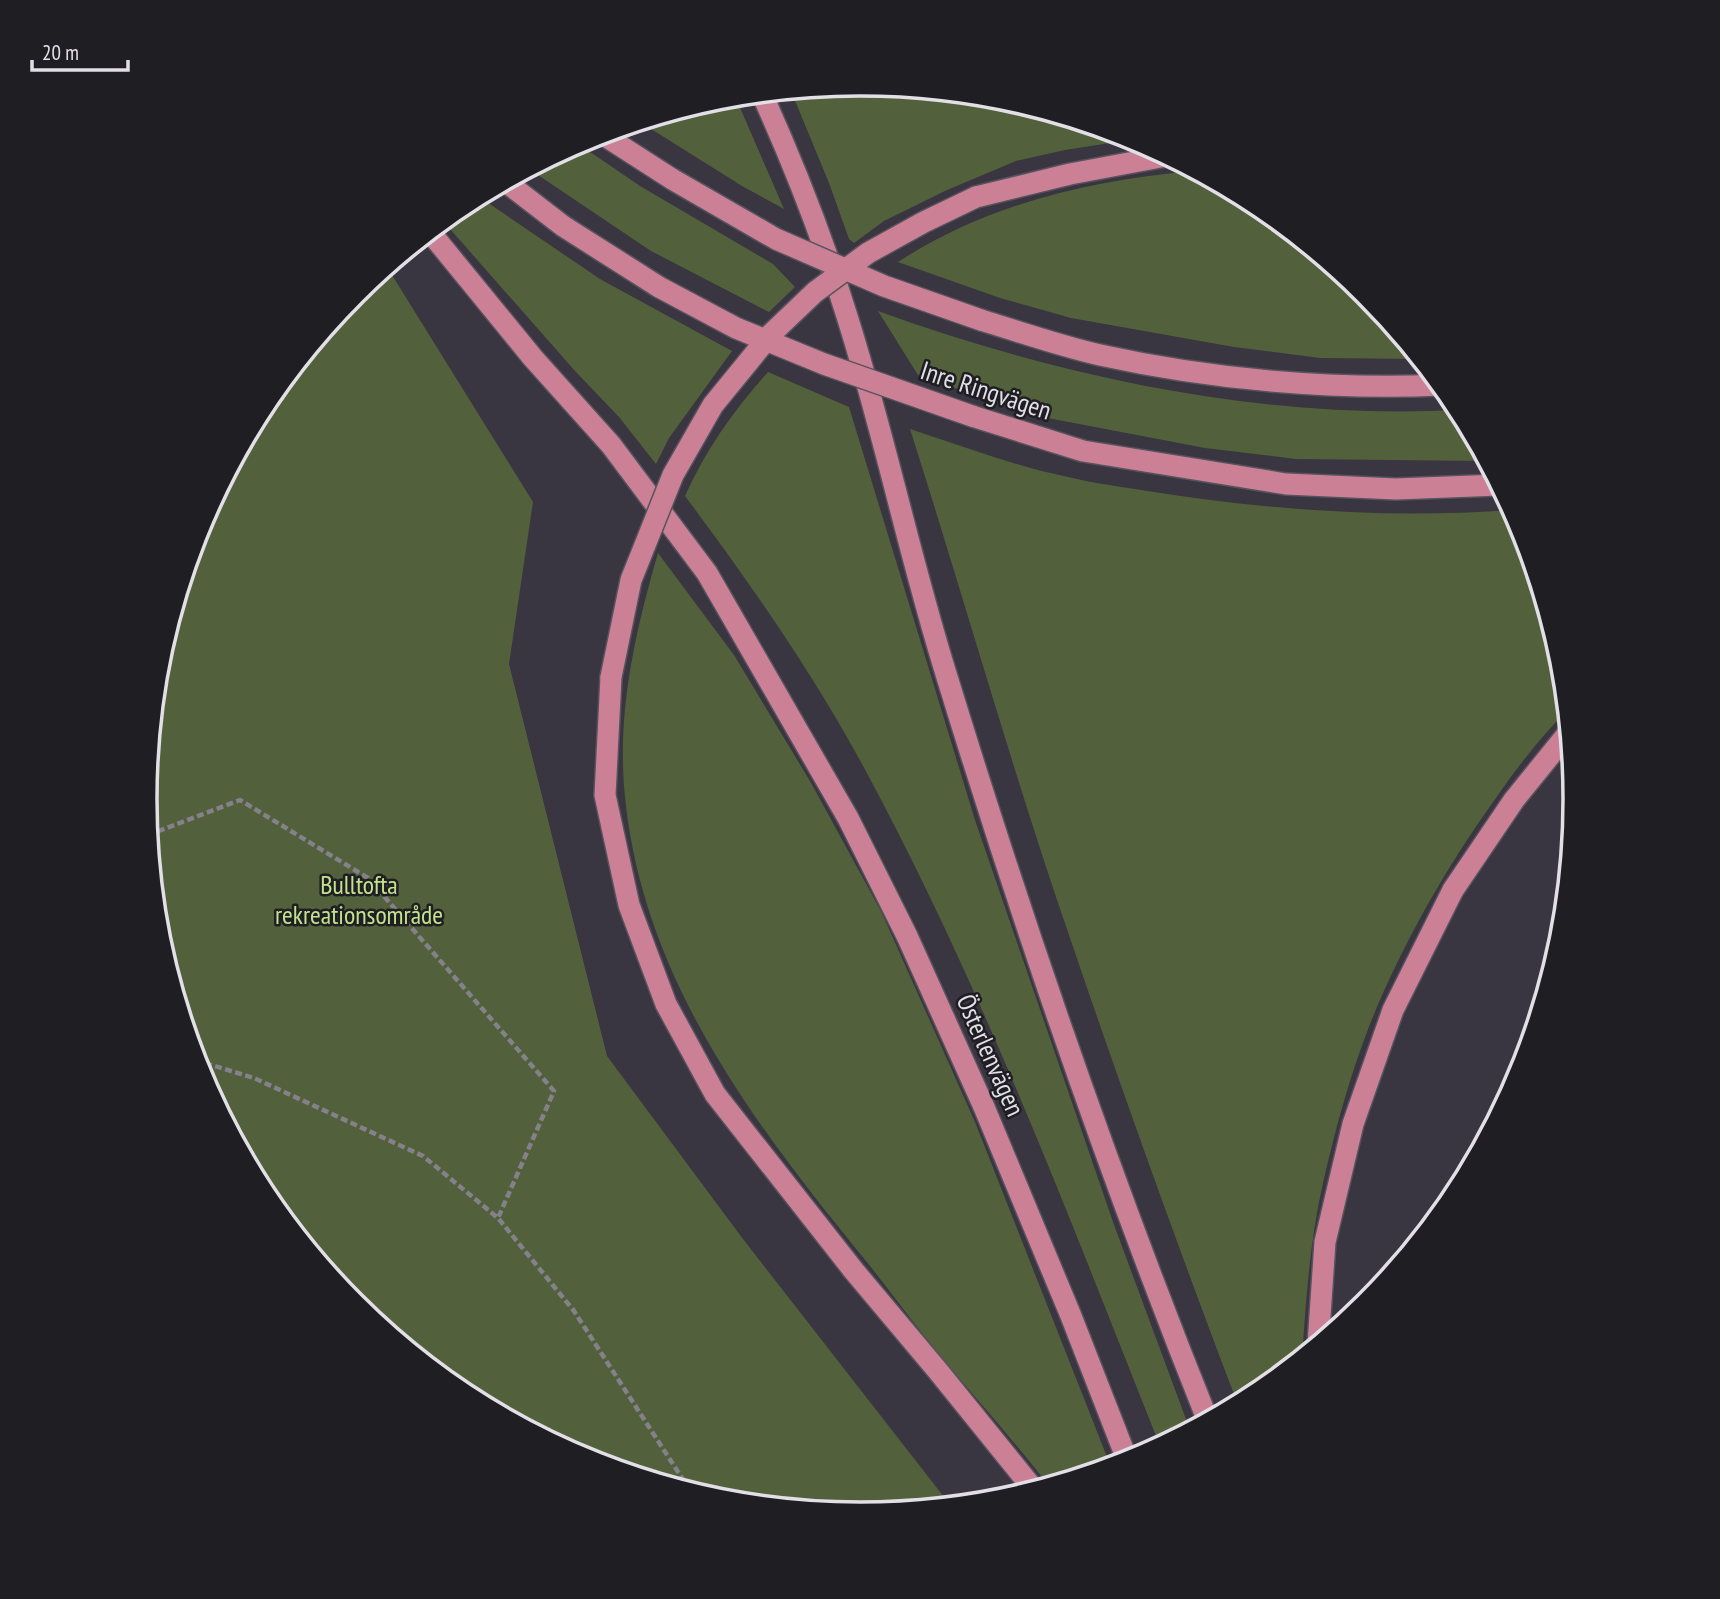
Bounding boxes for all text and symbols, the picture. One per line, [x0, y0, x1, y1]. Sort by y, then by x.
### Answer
scale bar [32, 28, 128, 72]
text: 20 m [42, 39, 79, 66]
street label: Inre Ringvägen [916, 353, 1056, 427]
park label: Bulltofta rekreationsområde [275, 868, 443, 931]
street label: Österlenvägen [949, 989, 1033, 1121]

